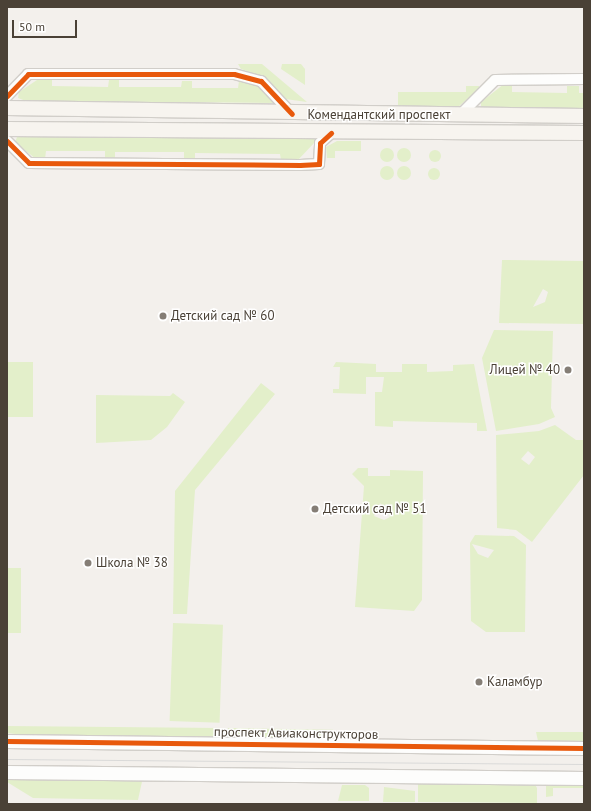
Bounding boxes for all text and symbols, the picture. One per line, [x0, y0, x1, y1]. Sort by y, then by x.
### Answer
scale bar [14, 12, 79, 38]
text: 50 m [19, 19, 45, 34]
street label: Комендантский проспект [307, 107, 451, 123]
place label: Детский сад № 60 [171, 308, 274, 324]
marker: Детский сад № 60 [158, 311, 168, 321]
place label: Лицей № 40 [490, 362, 560, 378]
marker: Лицей № 40 [563, 365, 573, 375]
place label: Детский сад № 51 [323, 501, 426, 517]
marker: Детский сад № 51 [310, 504, 320, 514]
place label: Школа № 38 [96, 555, 168, 571]
marker: Школа № 38 [83, 558, 93, 568]
place label: Каламбур [487, 674, 543, 690]
marker: Каламбур [474, 677, 484, 687]
street label: проспект Авиаконструкторов [213, 725, 379, 743]

